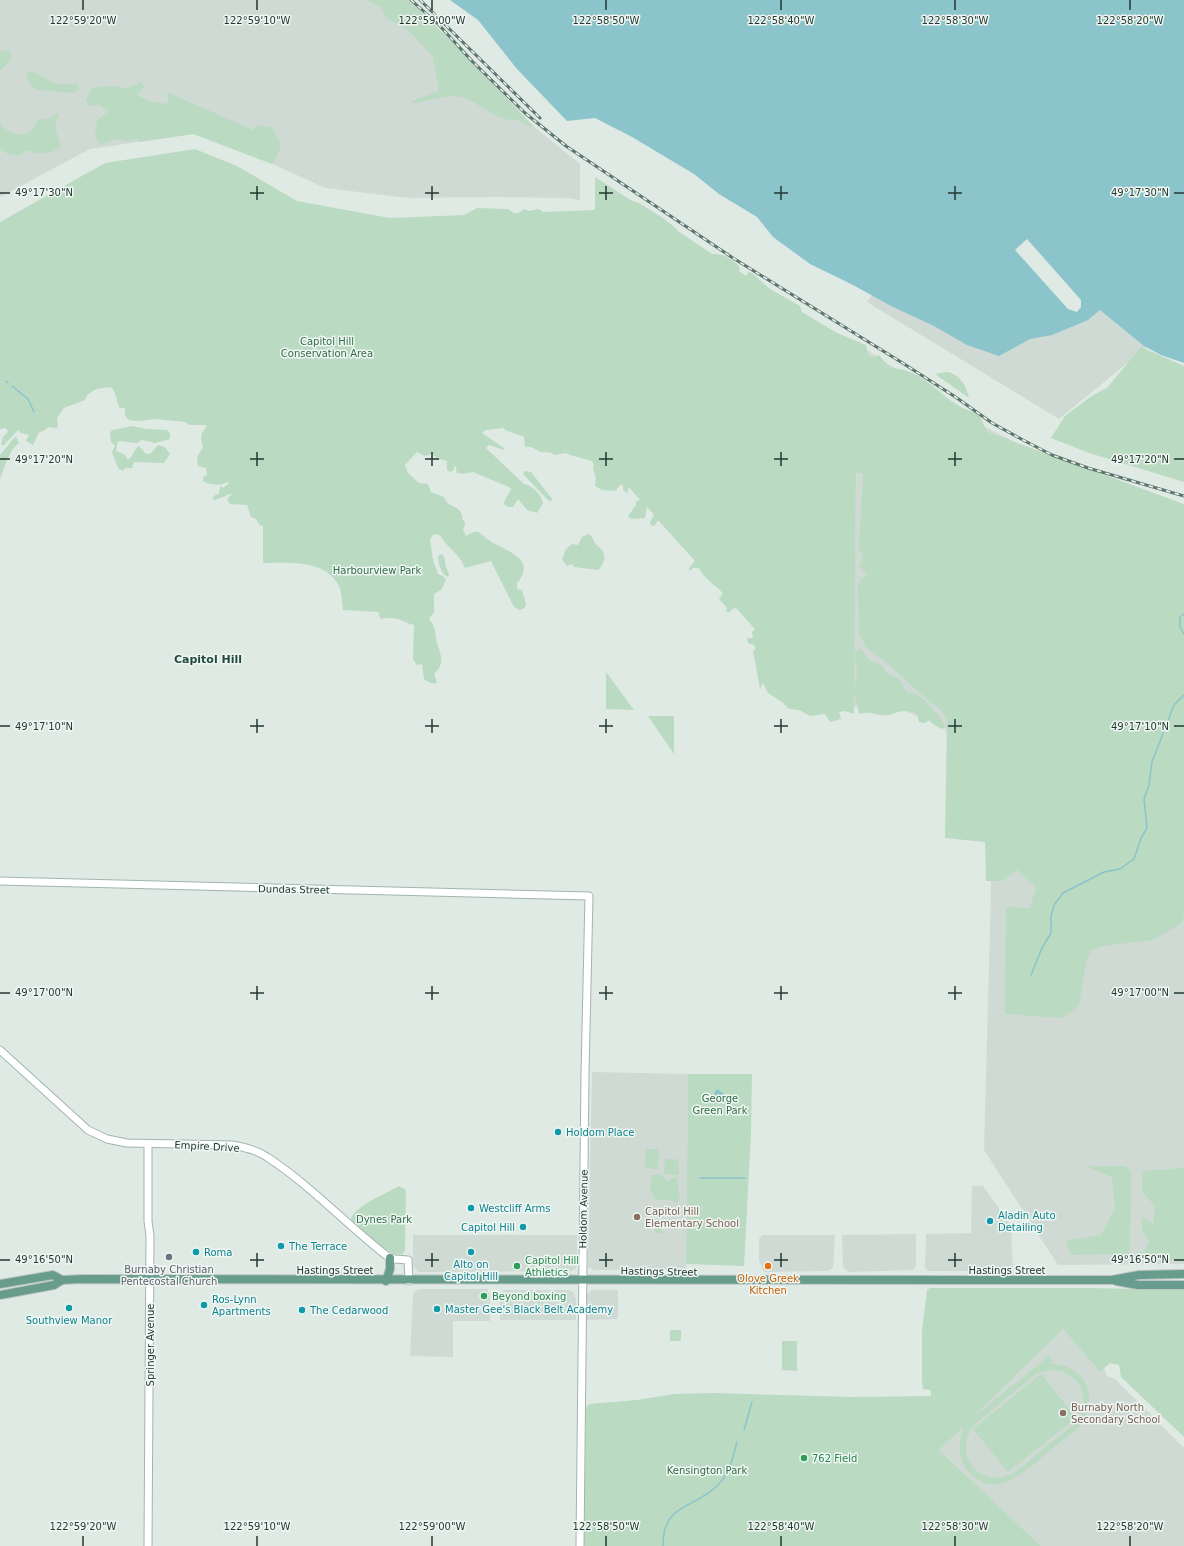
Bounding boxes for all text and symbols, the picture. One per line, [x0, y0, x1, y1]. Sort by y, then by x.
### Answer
text: 122°59'20"W [50, 15, 116, 26]
text: 122°59'10"W [224, 15, 290, 26]
text: 122°59'00"W [399, 15, 465, 26]
text: 122°58'50"W [573, 15, 639, 26]
text: 122°58'40"W [748, 15, 814, 26]
text: 122°58'30"W [922, 15, 988, 26]
text: 122°58'20"W [1097, 15, 1163, 26]
text: 49°17'30"N [15, 187, 73, 198]
text: 49°17'30"N [1111, 187, 1169, 198]
park label: Capitol Hill Conservation Area [281, 336, 373, 359]
text: 49°17'20"N [15, 454, 73, 465]
text: 49°17'20"N [1111, 454, 1169, 465]
park label: Harbourview Park [333, 565, 421, 576]
district label: Capitol Hill [174, 653, 242, 666]
text: 49°17'10"N [15, 721, 73, 732]
text: 49°17'10"N [1111, 721, 1169, 732]
street label: Dundas Street [258, 883, 330, 896]
text: 49°17'00"N [15, 987, 73, 998]
text: 49°17'00"N [1111, 987, 1169, 998]
park label: George Green Park [692, 1093, 748, 1116]
marker: Holdom Place [553, 1127, 563, 1137]
place label: Holdom Place [566, 1127, 634, 1138]
street label: Empire Drive [174, 1139, 240, 1154]
street label: Holdom Avenue [577, 1169, 590, 1249]
marker: Westcliff Arms [466, 1203, 476, 1213]
place label: Westcliff Arms [479, 1203, 550, 1214]
place label: Capitol Hill Elementary School [645, 1206, 739, 1229]
place label: Aladin Auto Detailing [998, 1210, 1056, 1233]
marker: Capitol Hill Elementary School [632, 1212, 642, 1222]
park label: Dynes Park [356, 1214, 412, 1225]
marker: Aladin Auto Detailing [985, 1216, 995, 1226]
place label: Capitol Hill [461, 1222, 515, 1233]
marker: Capitol Hill [518, 1222, 528, 1232]
marker: The Terrace [276, 1241, 286, 1251]
place label: The Terrace [288, 1241, 347, 1252]
marker: Roma [191, 1247, 201, 1257]
place label: Roma [204, 1247, 233, 1258]
marker: Alto on Capitol Hill [466, 1247, 476, 1257]
marker: Burnaby Christian Pentecostal Church [164, 1252, 174, 1262]
text: 49°16'50"N [15, 1254, 73, 1265]
text: 49°16'50"N [1111, 1254, 1169, 1265]
place label: Capitol Hill Athletics [525, 1255, 579, 1278]
place label: Alto on Capitol Hill [444, 1259, 498, 1282]
marker: Capitol Hill Athletics [512, 1261, 522, 1271]
marker: Olove Greek Kitchen [763, 1261, 773, 1271]
place label: Burnaby Christian Pentecostal Church [121, 1264, 217, 1287]
street label: Hastings Street [296, 1265, 374, 1276]
street label: Hastings Street [620, 1265, 698, 1278]
street label: Hastings Street [968, 1265, 1046, 1276]
place label: Olove Greek Kitchen [737, 1273, 799, 1296]
marker: Beyond boxing [479, 1291, 489, 1301]
place label: Beyond boxing [492, 1291, 566, 1302]
place label: Ros-Lynn Apartments [212, 1294, 271, 1317]
marker: Ros-Lynn Apartments [199, 1300, 209, 1310]
marker: Southview Manor [64, 1303, 74, 1313]
street label: Springer Avenue [145, 1304, 156, 1386]
marker: Master Gee's Black Belt Academy [432, 1304, 442, 1314]
place label: Master Gee's Black Belt Academy [445, 1304, 613, 1315]
marker: The Cedarwood [297, 1305, 307, 1315]
place label: The Cedarwood [309, 1305, 388, 1316]
place label: Southview Manor [26, 1315, 113, 1326]
place label: Burnaby North Secondary School [1071, 1402, 1160, 1425]
marker: Burnaby North Secondary School [1058, 1408, 1068, 1418]
marker: 762 Field [799, 1453, 809, 1463]
place label: 762 Field [812, 1453, 857, 1464]
park label: Kensington Park [667, 1465, 747, 1476]
text: 122°59'20"W [50, 1521, 116, 1532]
text: 122°59'10"W [224, 1521, 290, 1532]
text: 122°59'00"W [399, 1521, 465, 1532]
text: 122°58'50"W [573, 1521, 639, 1532]
text: 122°58'40"W [748, 1521, 814, 1532]
text: 122°58'30"W [922, 1521, 988, 1532]
text: 122°58'20"W [1097, 1521, 1163, 1532]

